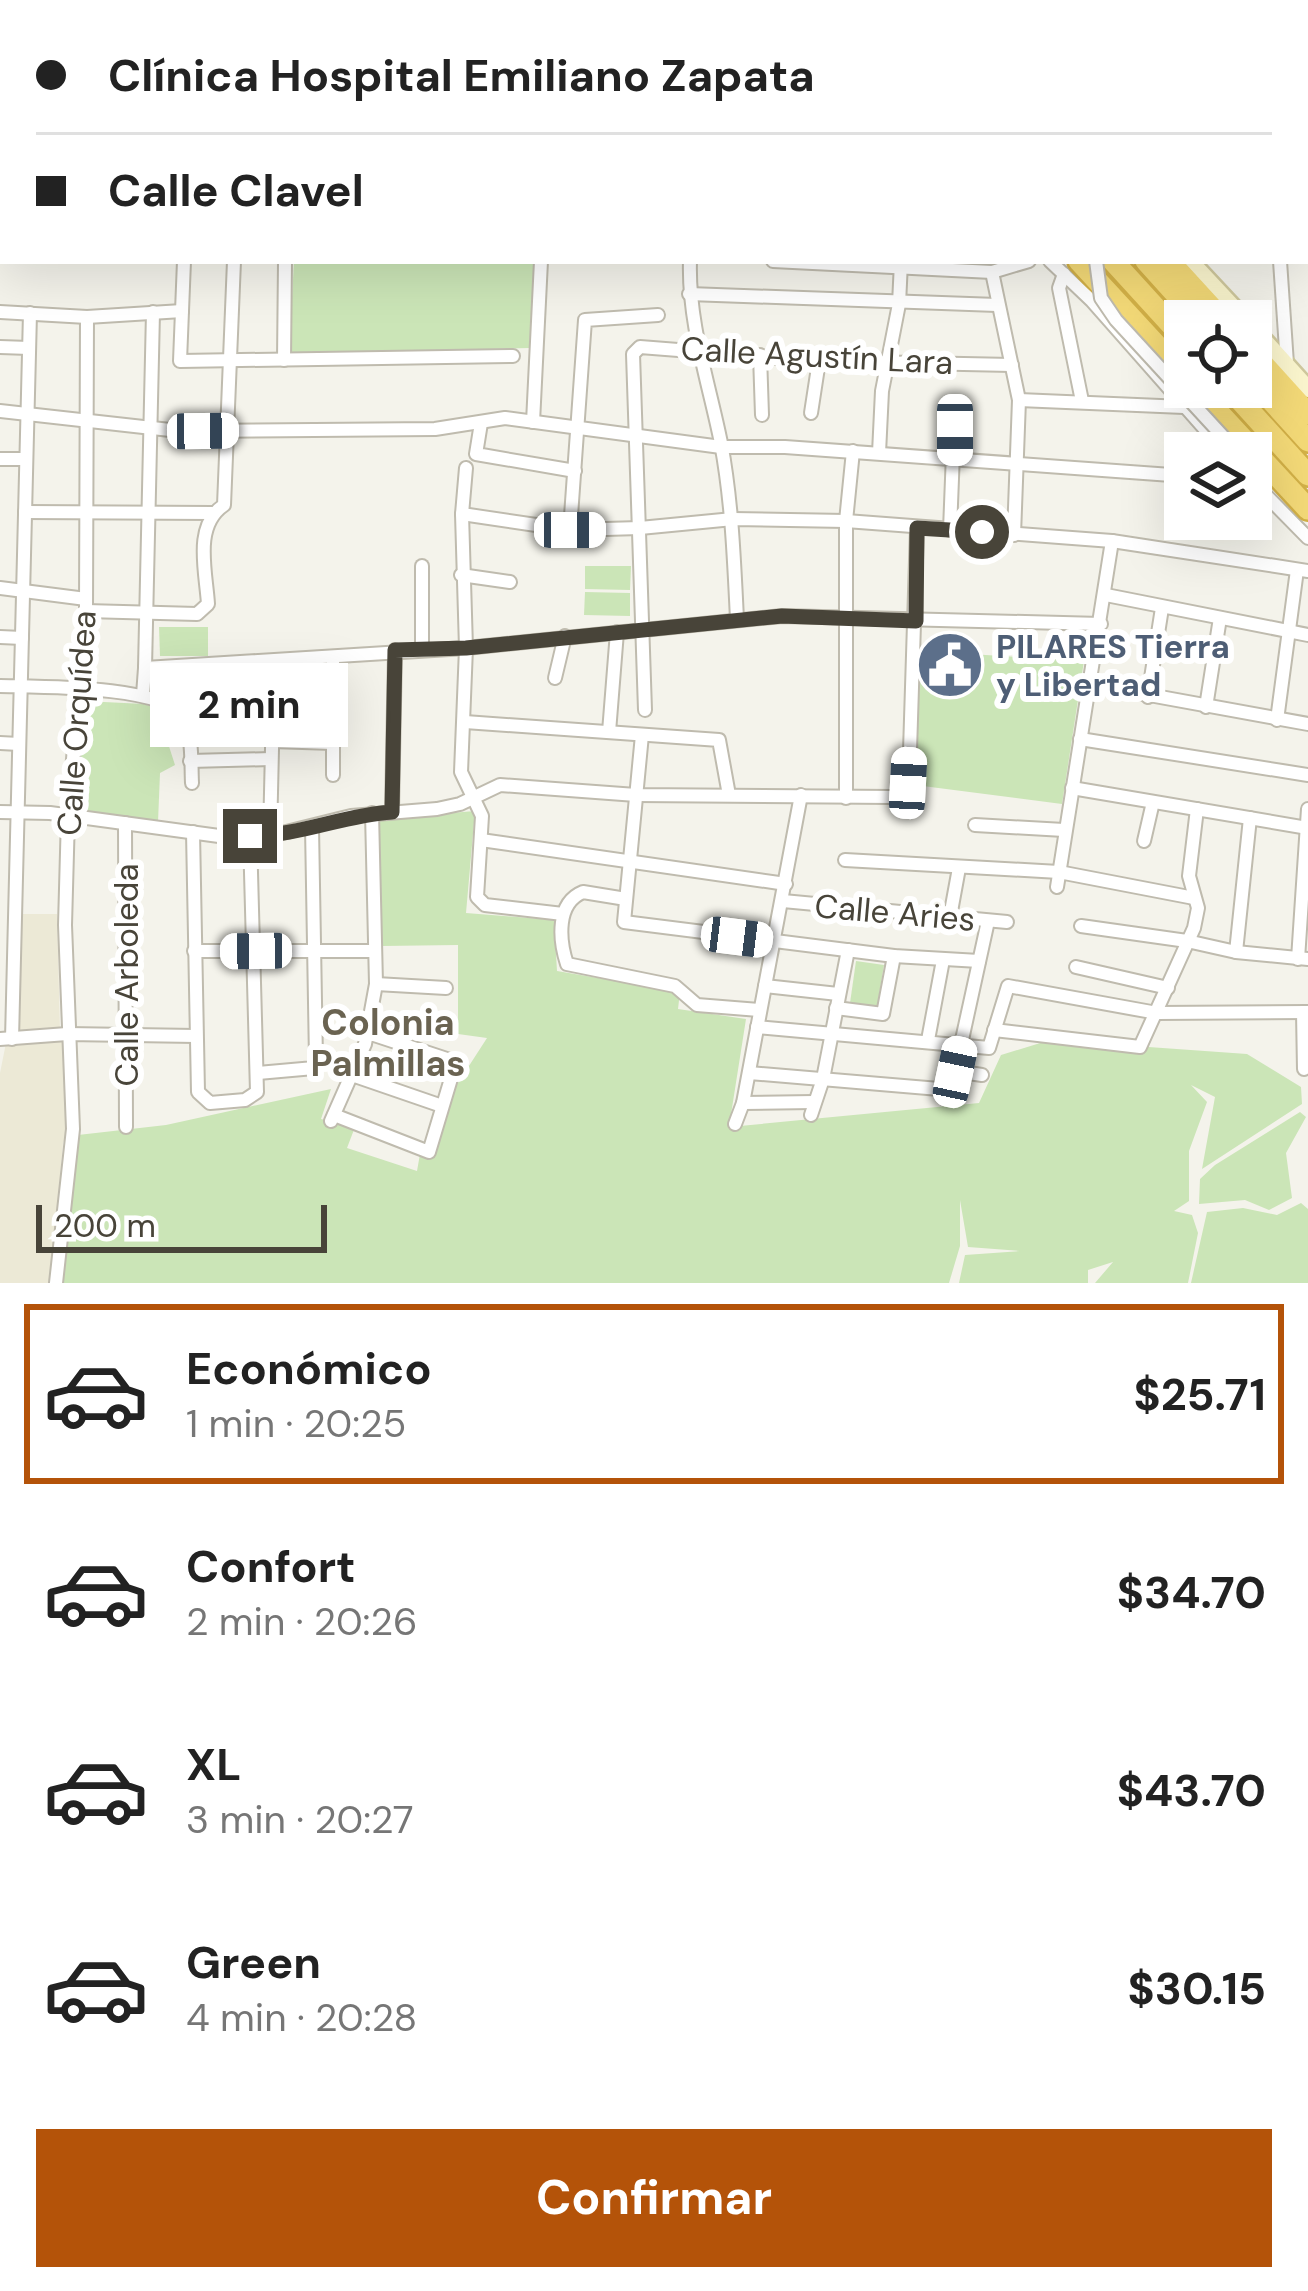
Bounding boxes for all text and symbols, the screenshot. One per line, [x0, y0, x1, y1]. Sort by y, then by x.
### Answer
text: Clínica Hospital Emiliano Zapata [108, 46, 815, 105]
text: Calle Clavel [108, 161, 364, 220]
map controls [1164, 300, 1272, 540]
button: locate [1164, 300, 1272, 408]
street label: Calle Agustín Lara [680, 327, 954, 384]
car [937, 394, 973, 466]
car [167, 412, 239, 450]
button: layers [1164, 432, 1272, 540]
route start [955, 505, 1009, 559]
car [534, 512, 606, 548]
street label: Calle Orquídea [47, 609, 106, 837]
place label: PILARES Tierra y Libertad [996, 625, 1230, 706]
public building icon: PILARES Tierra y Libertad [915, 630, 985, 700]
callout: 2 min [151, 662, 349, 746]
text: 2 min [197, 679, 301, 730]
car [888, 746, 928, 820]
route end [223, 809, 277, 863]
street label: Calle Arboleda [105, 864, 148, 1086]
street label: Calle Aries [813, 884, 977, 941]
car [699, 915, 775, 959]
car [220, 932, 292, 970]
district label: Colonia Palmillas [311, 999, 465, 1087]
car [930, 1033, 980, 1111]
scale bar [36, 1199, 327, 1252]
text: 200 m [54, 1204, 156, 1247]
text: Económico [186, 1339, 432, 1398]
icon: car [42, 1340, 150, 1448]
text: $25.71 [1133, 1365, 1266, 1424]
text: 1 min · 20:25 [186, 1398, 406, 1449]
text: Confort [186, 1537, 356, 1596]
icon: car [42, 1538, 150, 1646]
text: $34.70 [1117, 1563, 1266, 1622]
text: 2 min · 20:26 [186, 1596, 417, 1647]
text: XL [186, 1735, 241, 1794]
icon: car [42, 1736, 150, 1844]
text: $43.70 [1117, 1761, 1266, 1820]
text: 3 min · 20:27 [186, 1794, 414, 1845]
text: Green [186, 1933, 321, 1992]
icon: car [42, 1934, 150, 2042]
text: $30.15 [1128, 1959, 1266, 2018]
text: 4 min · 20:28 [186, 1992, 417, 2043]
button: Confirmar [36, 2129, 1272, 2267]

